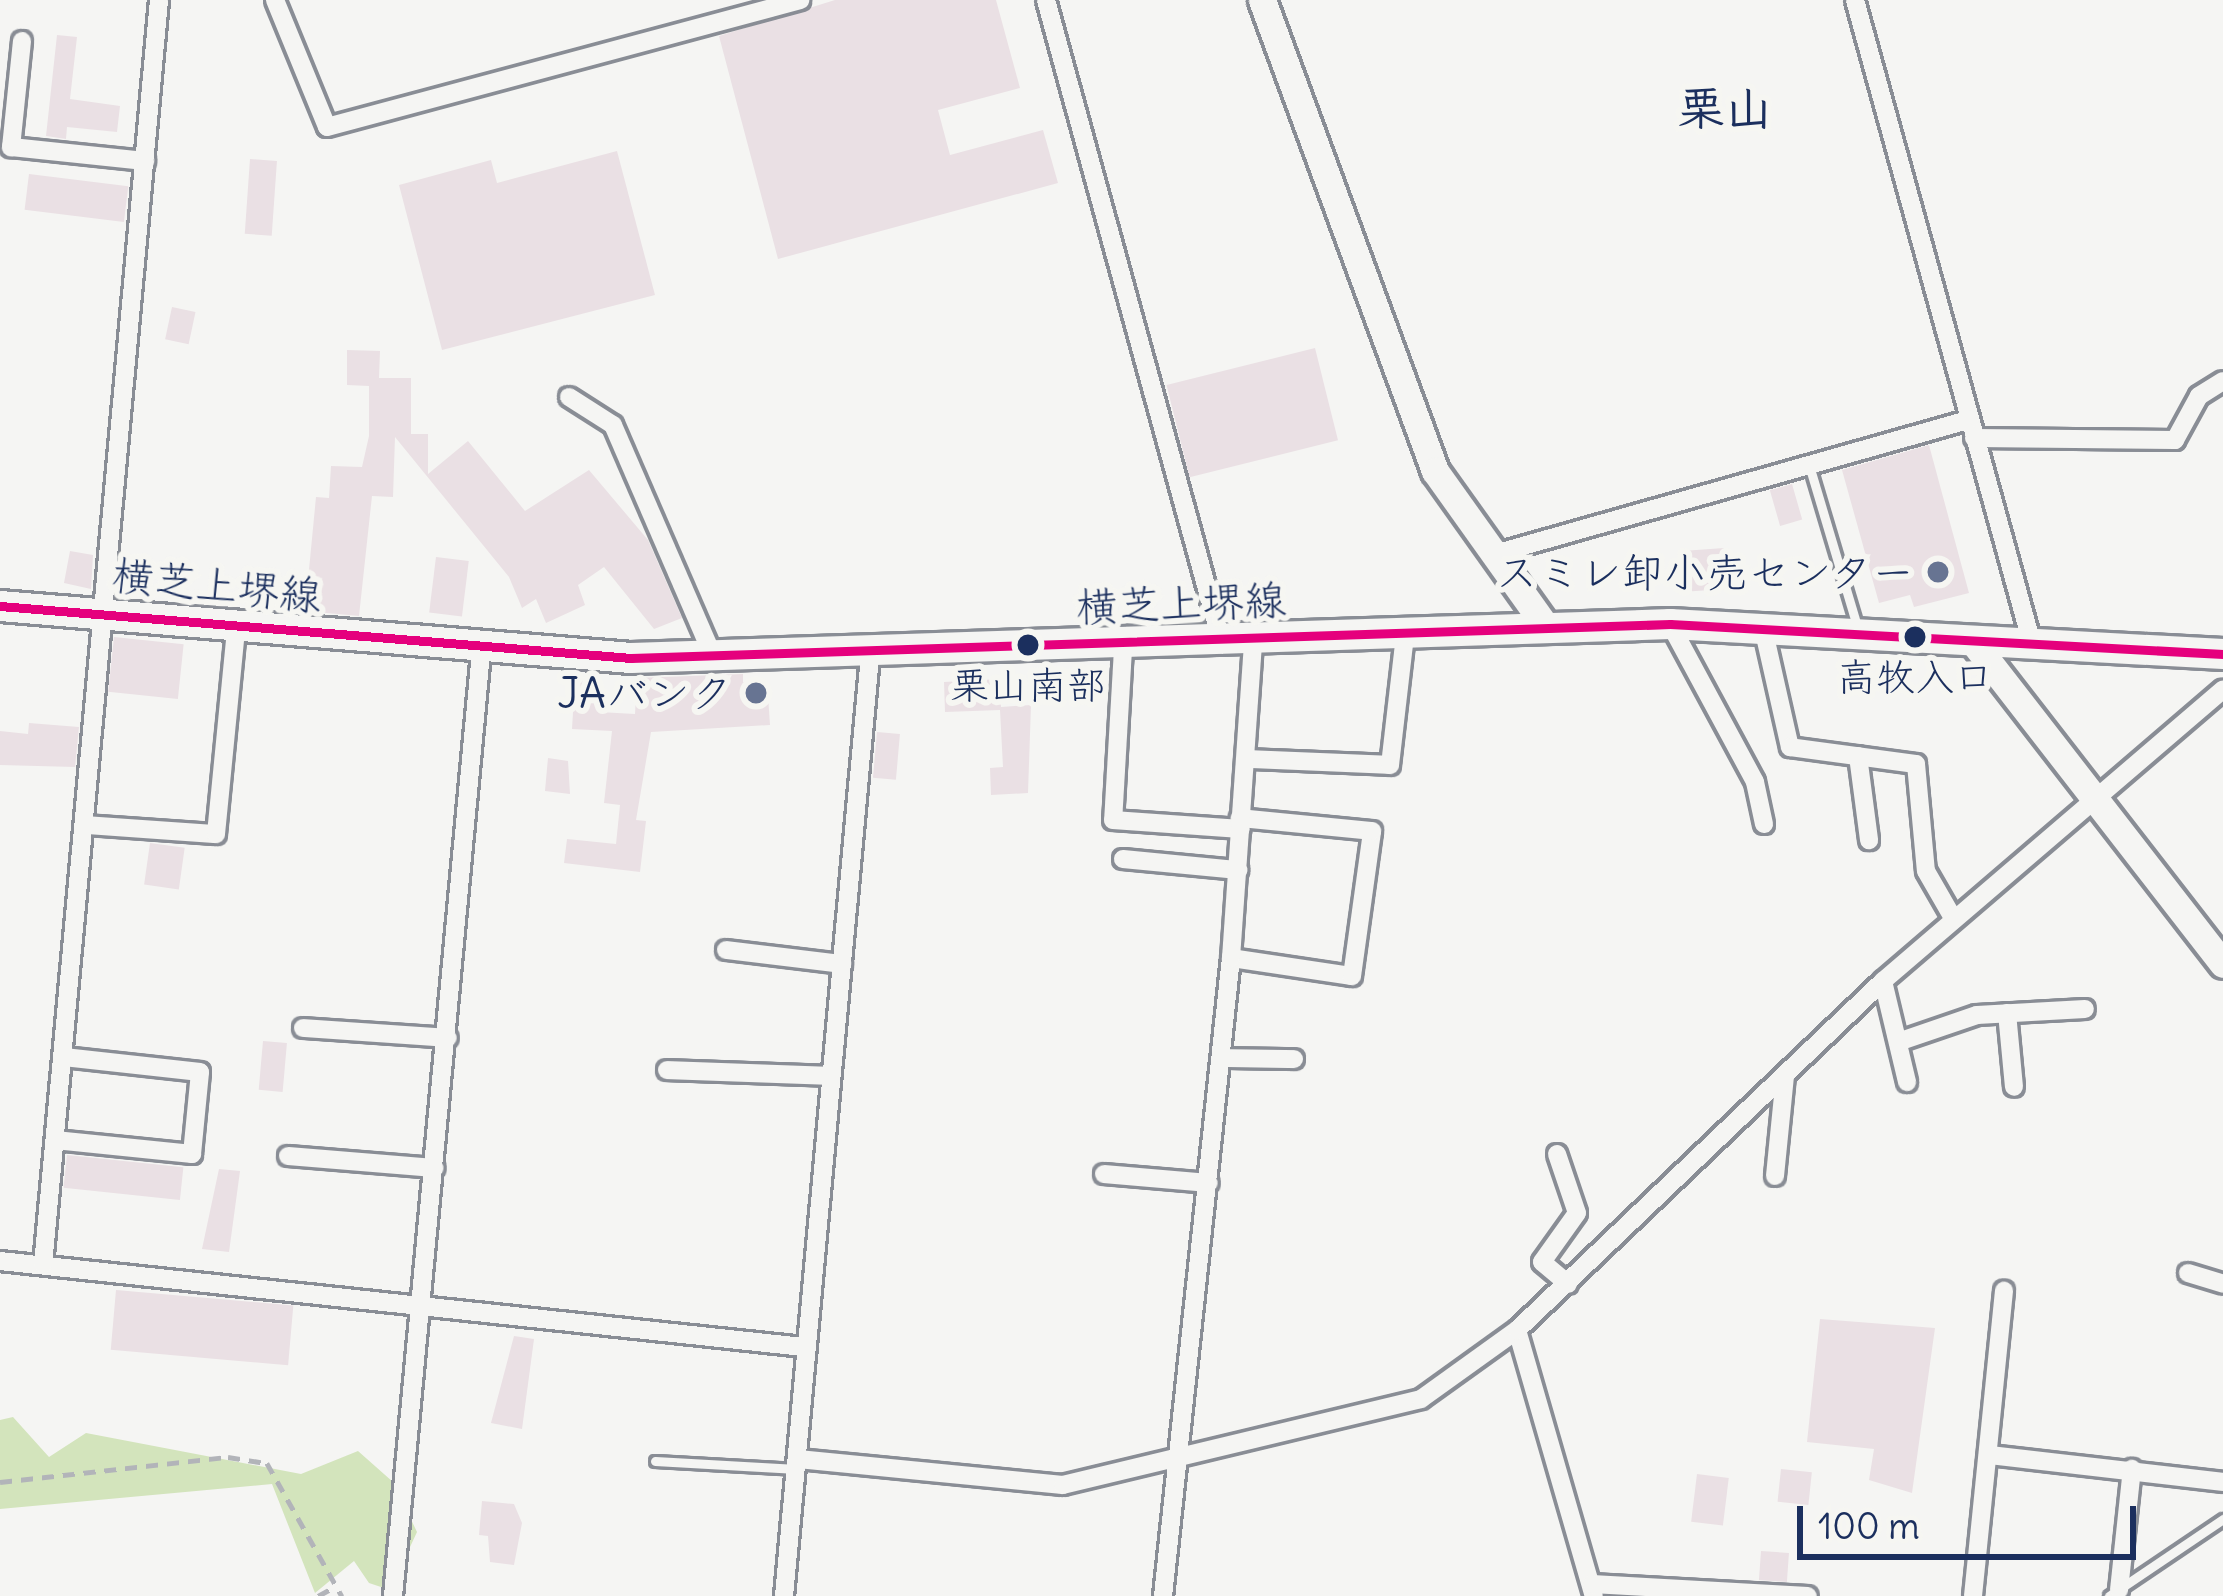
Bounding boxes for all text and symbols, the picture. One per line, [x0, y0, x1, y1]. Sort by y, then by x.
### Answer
district label: 栗山 [1677, 80, 1773, 138]
place label: スミレ卸小売センター [1494, 547, 1914, 597]
street label: 横芝上堺線 [110, 549, 324, 621]
marker: スミレ卸小売センター [1925, 559, 1951, 585]
street label: 横芝上堺線 [1075, 574, 1287, 632]
marker: 高牧入口 [1904, 626, 1926, 648]
marker: 栗山南部 [1017, 634, 1039, 656]
place label: 高牧入口 [1837, 655, 1993, 701]
place label: 栗山南部 [950, 663, 1106, 709]
place label: JAバンク [557, 668, 732, 718]
marker: JAバンク [743, 680, 769, 706]
scale bar [1803, 1482, 2142, 1556]
text: 100 m [1818, 1504, 1920, 1549]

